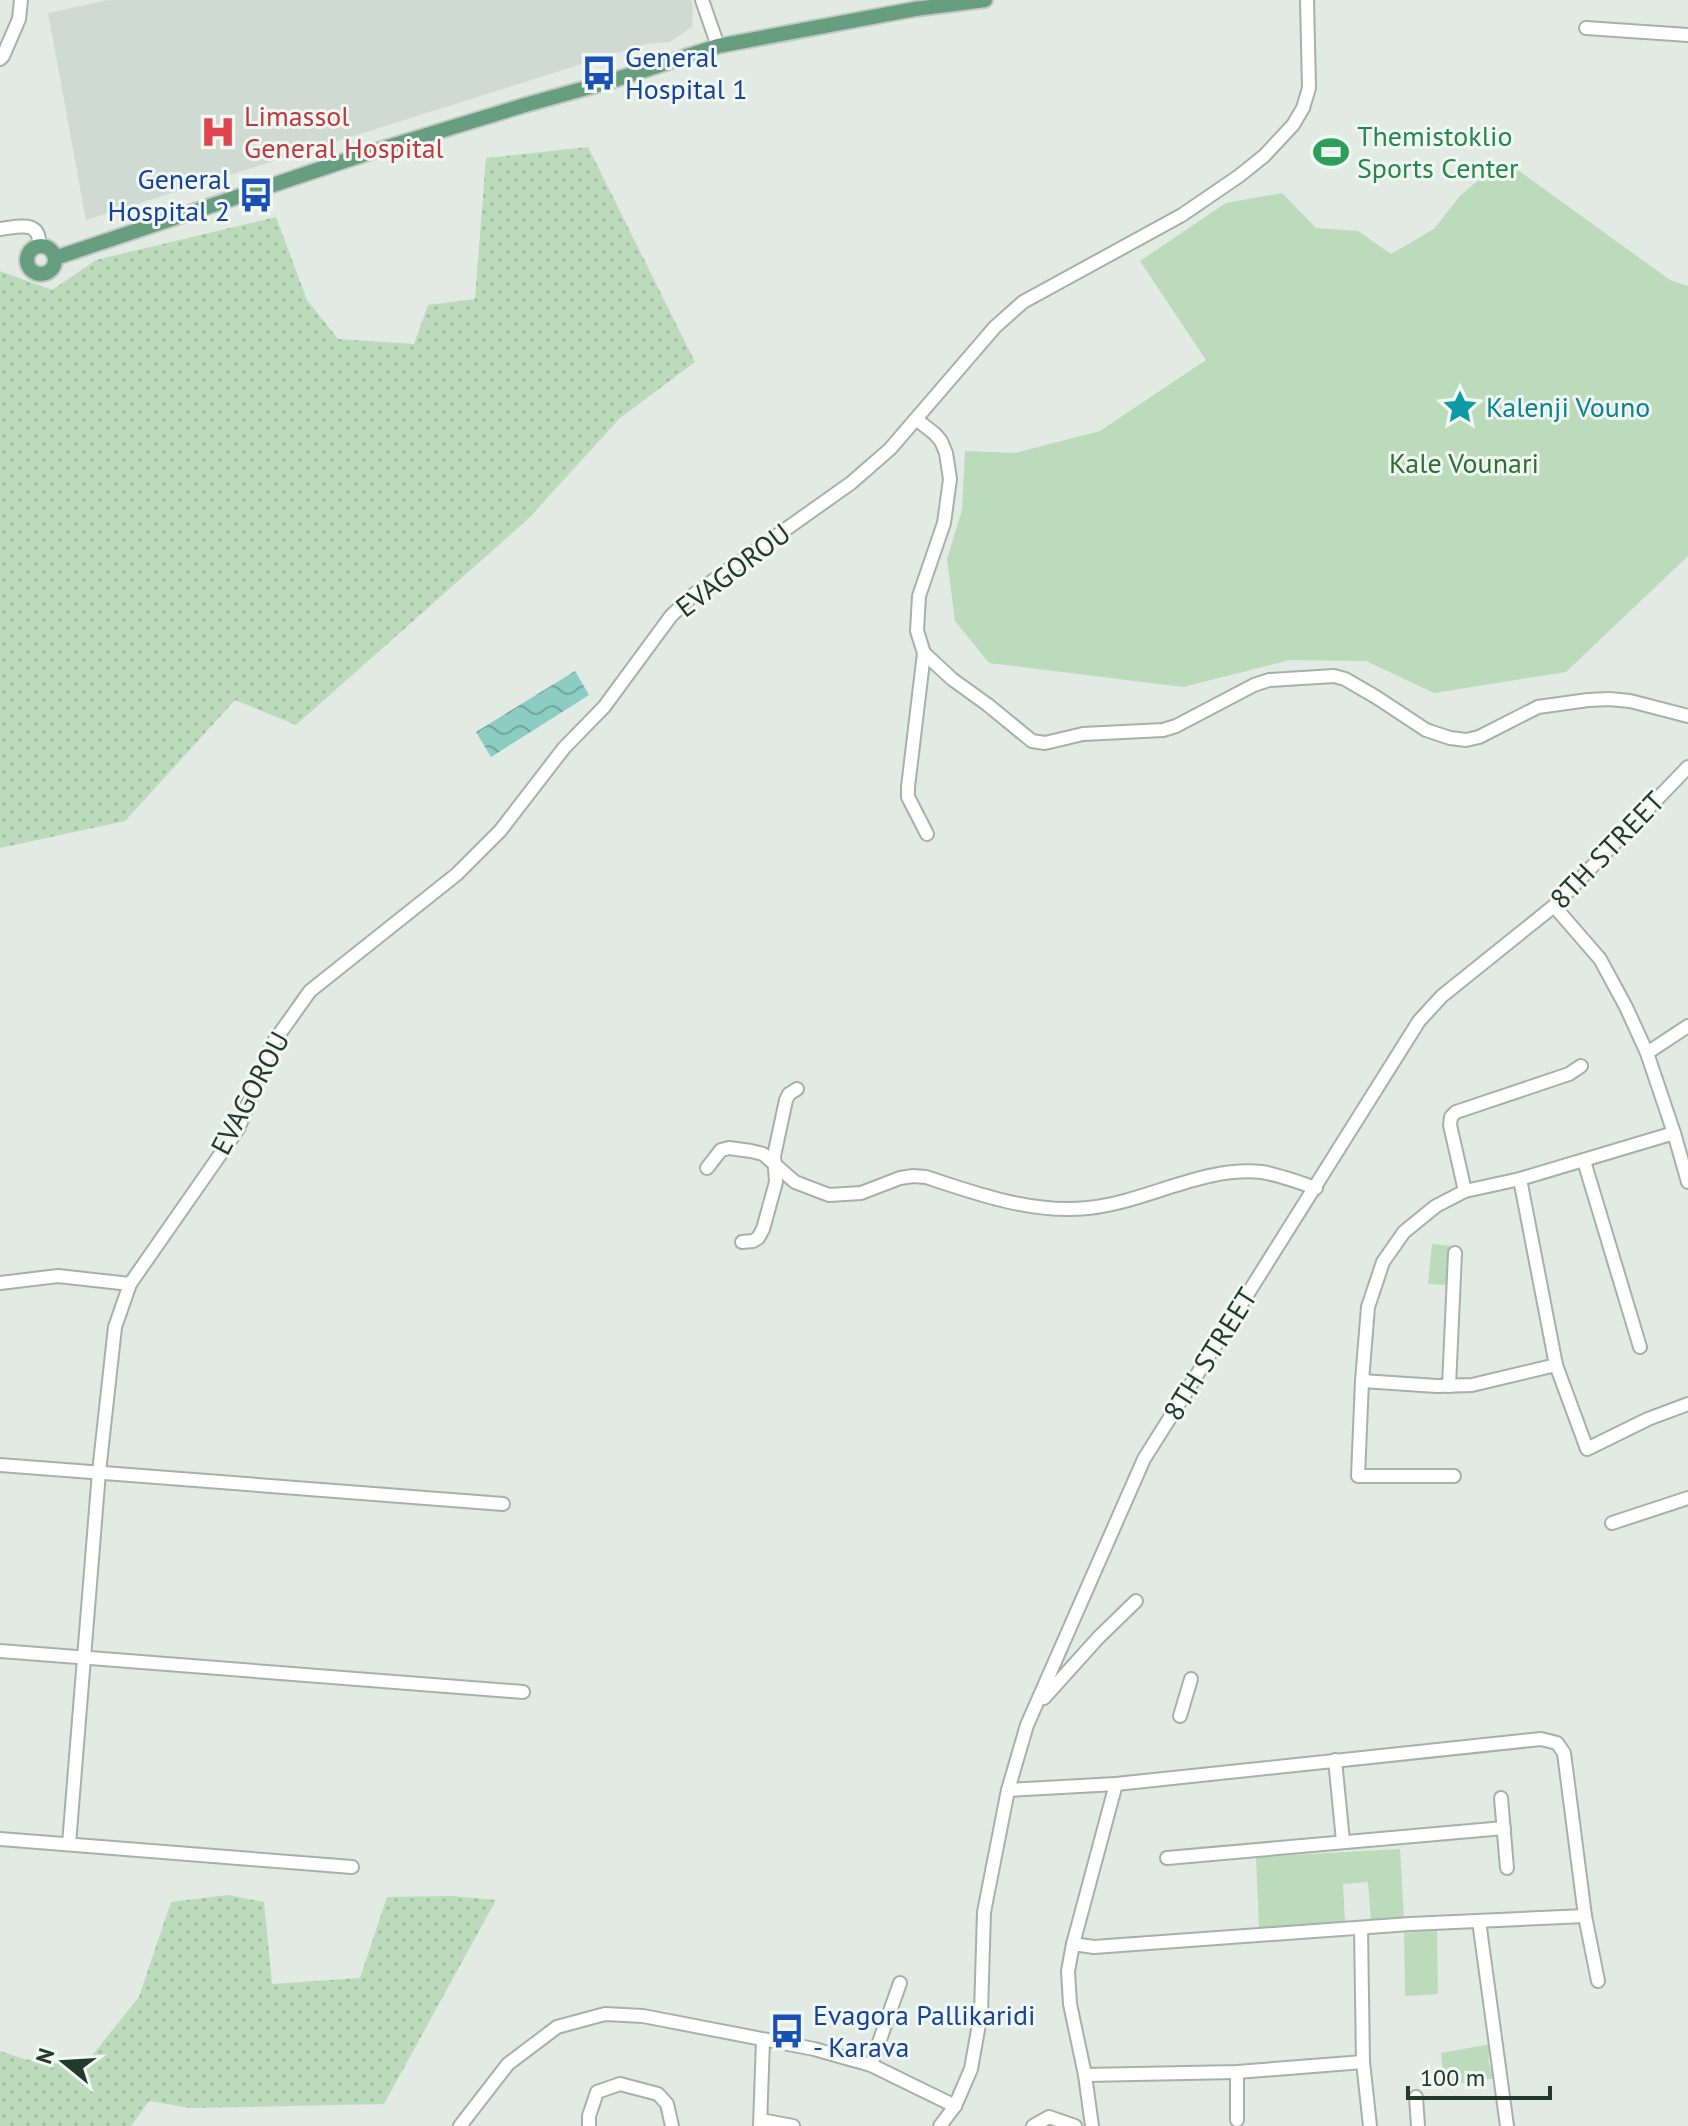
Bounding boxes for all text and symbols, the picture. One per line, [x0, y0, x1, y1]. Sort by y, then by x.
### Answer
place label: General Hospital 1 [625, 38, 748, 107]
bus stop icon: General Hospital 1 [580, 54, 618, 92]
place label: Limassol General Hospital [244, 97, 444, 166]
hospital icon: Limassol General Hospital [199, 113, 237, 151]
place label: Themistoklio Sports Center [1357, 117, 1519, 186]
sports icon: Themistoklio Sports Center [1312, 133, 1350, 171]
place label: General Hospital 2 [107, 160, 230, 229]
bus stop icon: General Hospital 2 [237, 176, 275, 214]
place icon: Kalenji Vouno [1441, 388, 1479, 426]
place label: Kalenji Vouno [1486, 388, 1650, 425]
park label: Kale Vounari [1389, 444, 1539, 481]
street label: EVAGOROU [668, 514, 798, 625]
street label: 8TH STREET [1541, 783, 1672, 916]
street label: EVAGOROU [202, 1025, 297, 1161]
street label: 8TH STREET [1154, 1280, 1265, 1427]
place label: Evagora Pallikaridi - Karava [813, 1996, 1036, 2065]
bus stop icon: Evagora Pallikaridi - Karava [768, 2012, 806, 2050]
north arrow [24, 2022, 104, 2102]
text: N [29, 2045, 61, 2067]
scale bar [1408, 2050, 1550, 2100]
text: 100 m [1420, 2062, 1485, 2093]

